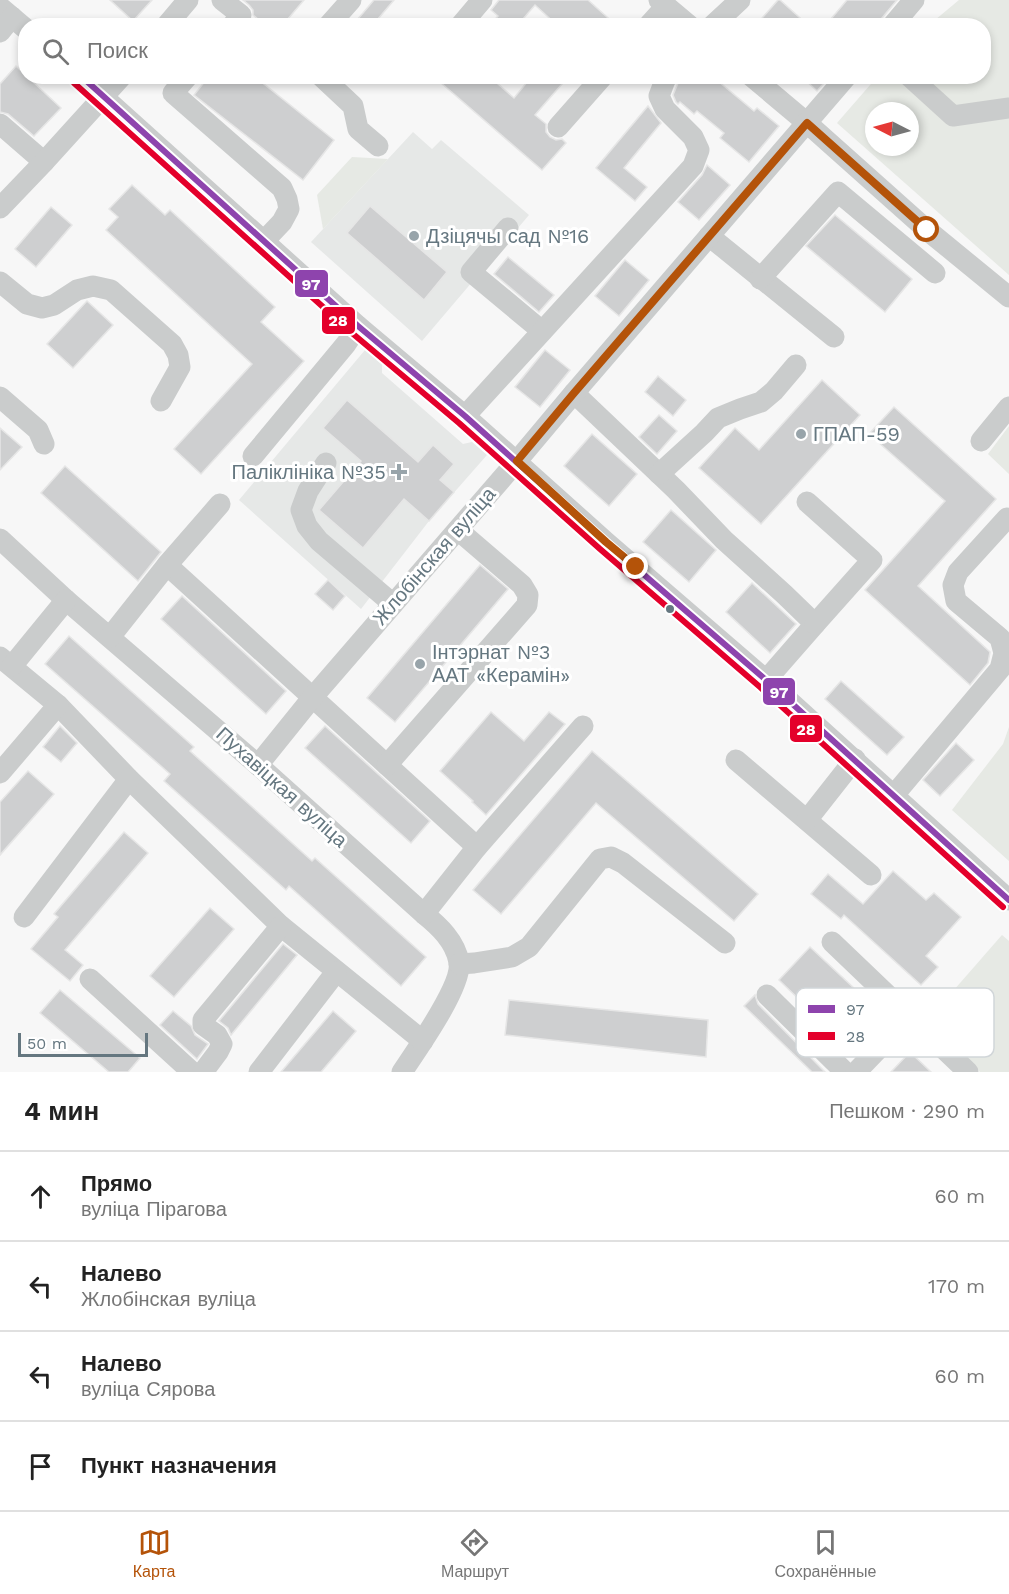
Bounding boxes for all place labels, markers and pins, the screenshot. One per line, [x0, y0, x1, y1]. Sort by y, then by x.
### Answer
place label: Дзіцячы сад №16 [426, 224, 589, 248]
marker: Дзіцячы сад №16 [407, 229, 421, 243]
place label: ГПАП-59 [813, 422, 900, 446]
marker: ГПАП-59 [794, 427, 808, 441]
place label: Паліклініка №35 [232, 460, 386, 484]
marker: Паліклініка №35 [390, 463, 408, 481]
unlabelled marker [664, 603, 676, 615]
place label: Інтэрнат №3 ААТ «Керамін» [432, 640, 570, 687]
marker: Інтэрнат №3 ААТ «Керамін» [413, 657, 427, 671]

